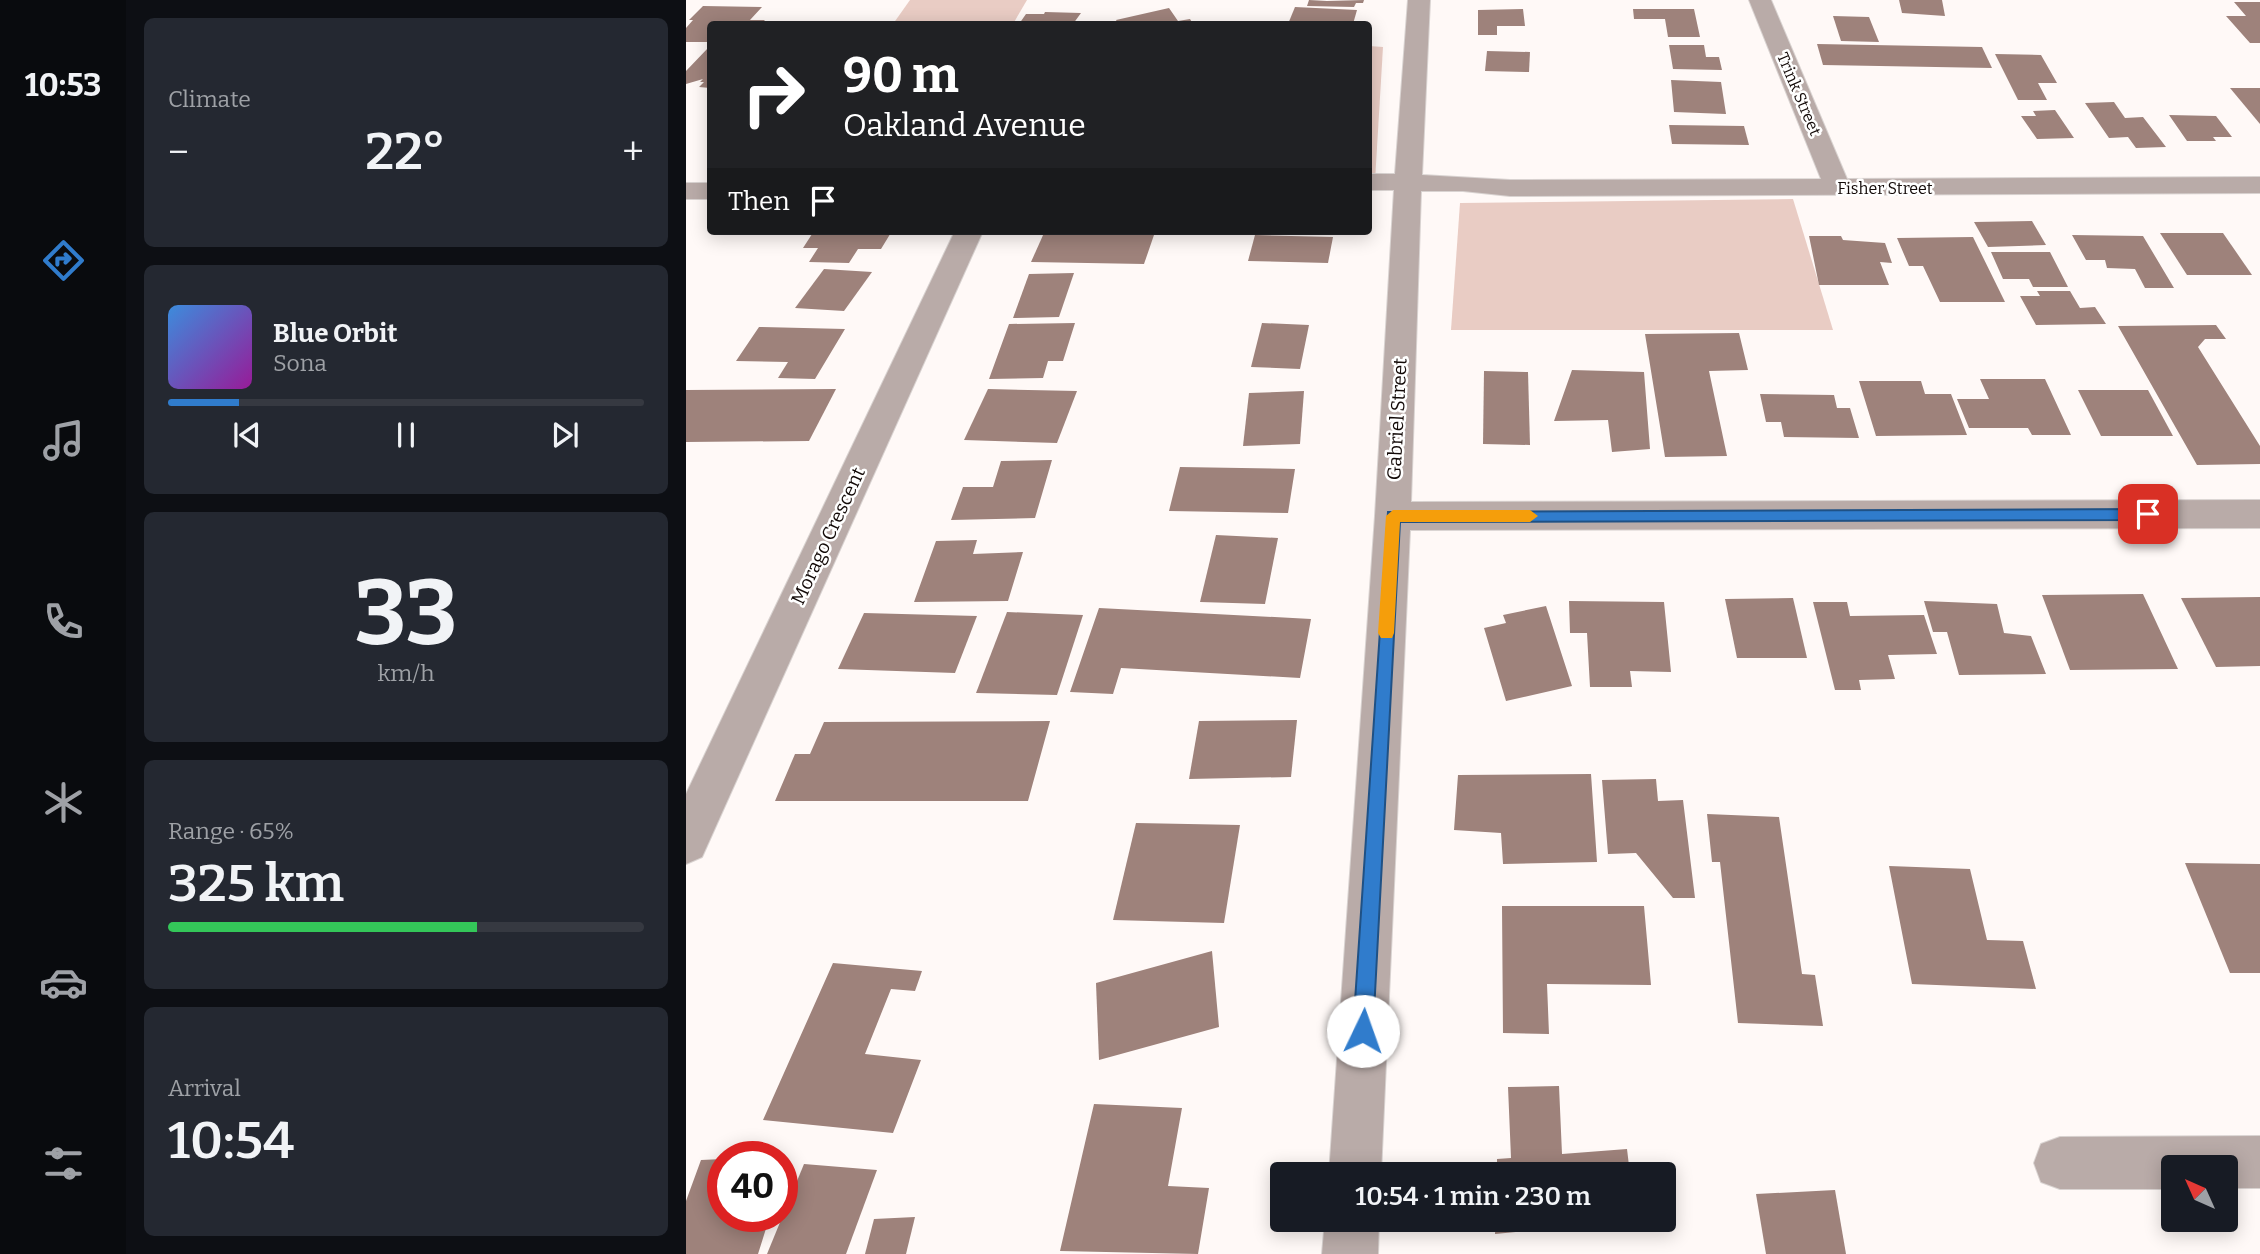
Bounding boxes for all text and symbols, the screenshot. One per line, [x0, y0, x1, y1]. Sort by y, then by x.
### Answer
text: 90 m [843, 46, 959, 105]
icon: right [728, 49, 819, 140]
street label: Trink Street [1773, 50, 1825, 138]
text: 10:53 [25, 66, 101, 104]
text: Climate [168, 85, 251, 113]
text: Oakland Avenue [843, 106, 1086, 144]
text: 22° [365, 120, 446, 183]
text: − [168, 129, 189, 175]
text: + [622, 129, 644, 175]
street label: Fisher Street [1837, 179, 1933, 198]
icon: arrive [804, 182, 842, 220]
text: Then [728, 186, 790, 217]
icon: directions [39, 236, 88, 285]
text: Blue Orbit [273, 318, 397, 349]
text: Sona [273, 349, 327, 377]
street label: Gabriel Street [1382, 357, 1412, 481]
icon: music [39, 416, 88, 465]
icon: previous [228, 416, 266, 454]
icon: pause [387, 416, 425, 454]
icon: next [546, 416, 584, 454]
street label: Morago Crescent [786, 464, 870, 608]
pin [2118, 484, 2178, 544]
icon: arrive [2129, 495, 2167, 533]
text: 33 [354, 559, 458, 668]
icon: phone [39, 597, 88, 646]
text: km/h [378, 659, 434, 687]
icon: climate [39, 778, 88, 827]
text: Range · 65% [168, 817, 294, 845]
text: 325 km [168, 852, 344, 915]
icon: car [39, 958, 88, 1007]
position arrow [1326, 994, 1400, 1068]
text: Arrival [168, 1074, 241, 1102]
text: 10:54 [168, 1109, 294, 1172]
icon: filters [39, 1139, 88, 1188]
speed limit sign: 40 [707, 1141, 798, 1232]
north arrow [2161, 1155, 2238, 1232]
map controls [2161, 1155, 2238, 1232]
text: 10:54 · 1 min · 230 m [1355, 1181, 1591, 1212]

